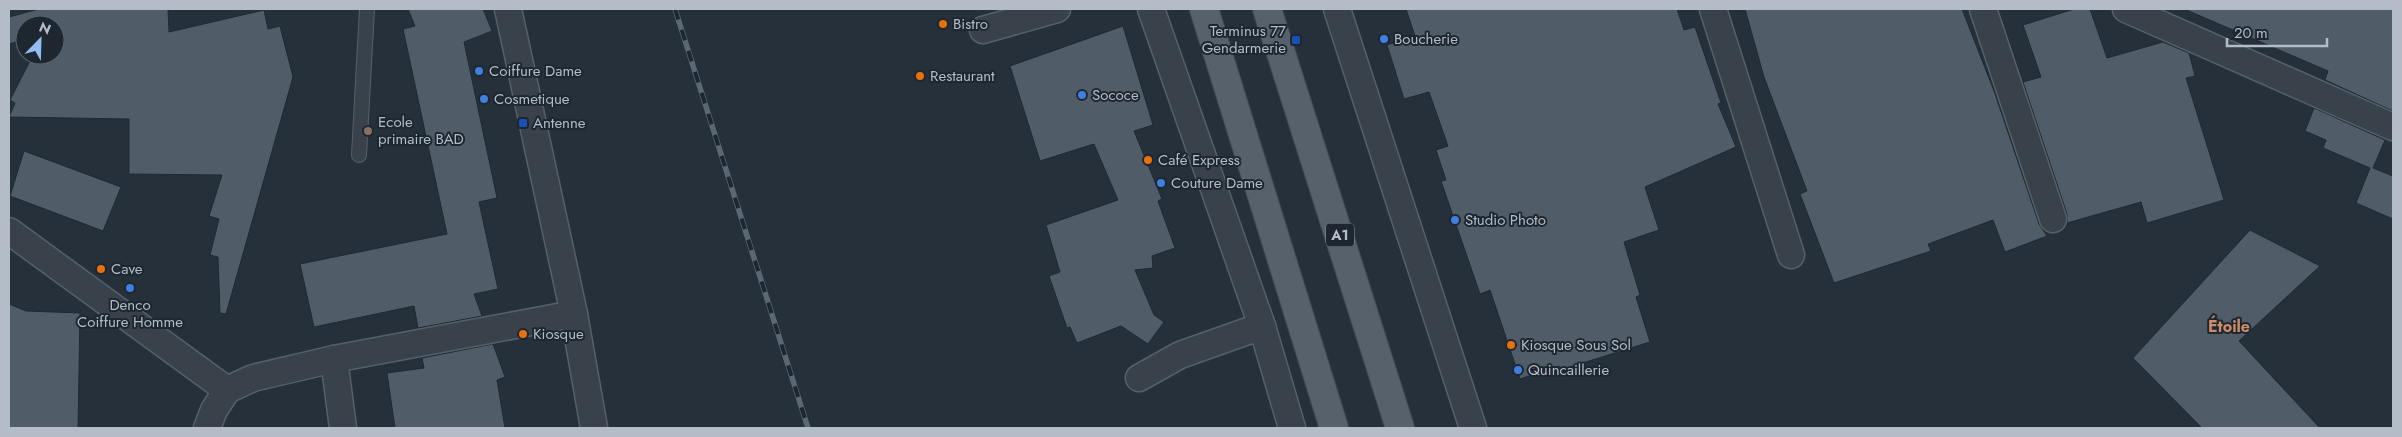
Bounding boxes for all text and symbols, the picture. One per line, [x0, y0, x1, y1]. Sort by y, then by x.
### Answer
place label: Bistro [953, 13, 988, 35]
north arrow [15, 15, 65, 65]
scale bar [2227, 15, 2327, 47]
text: N [36, 17, 54, 39]
marker: Bistro [937, 18, 949, 30]
place label: Terminus 77 Gendarmerie [1202, 20, 1286, 59]
text: 20 m [2234, 22, 2268, 44]
place label: Boucherie [1394, 28, 1458, 50]
marker: Boucherie [1378, 33, 1390, 45]
marker: Terminus 77 Gendarmerie [1290, 34, 1302, 46]
place label: Coiffure Dame [489, 60, 582, 82]
marker: Coiffure Dame [473, 65, 485, 77]
place label: Restaurant [930, 65, 995, 87]
marker: Restaurant [914, 70, 926, 82]
place label: Sococe [1092, 84, 1139, 106]
place label: Cosmetique [494, 88, 570, 110]
marker: Sococe [1076, 89, 1088, 101]
marker: Cosmetique [478, 93, 490, 105]
place label: Ecole primaire BAD [378, 111, 464, 150]
place label: Antenne [533, 112, 586, 134]
marker: Antenne [517, 117, 529, 129]
marker: Ecole primaire BAD [362, 125, 374, 137]
place label: Café Express [1158, 149, 1240, 171]
marker: Café Express [1142, 154, 1154, 166]
place label: Couture Dame [1171, 172, 1263, 194]
marker: Couture Dame [1155, 177, 1167, 189]
place label: Studio Photo [1465, 209, 1546, 231]
marker: Studio Photo [1449, 214, 1461, 226]
road number: A1 [1326, 224, 1354, 246]
place label: Cave [111, 258, 143, 280]
marker: Cave [95, 263, 107, 275]
marker: Denco Coiffure Homme [124, 282, 136, 294]
place label: Denco Coiffure Homme [77, 294, 183, 333]
district label: Étoile [2208, 315, 2250, 338]
place label: Kiosque [533, 323, 584, 345]
marker: Kiosque [517, 328, 529, 340]
place label: Kiosque Sous Sol [1521, 334, 1631, 356]
marker: Kiosque Sous Sol [1505, 339, 1517, 351]
place label: Quincaillerie [1528, 359, 1609, 381]
marker: Quincaillerie [1512, 364, 1524, 376]

